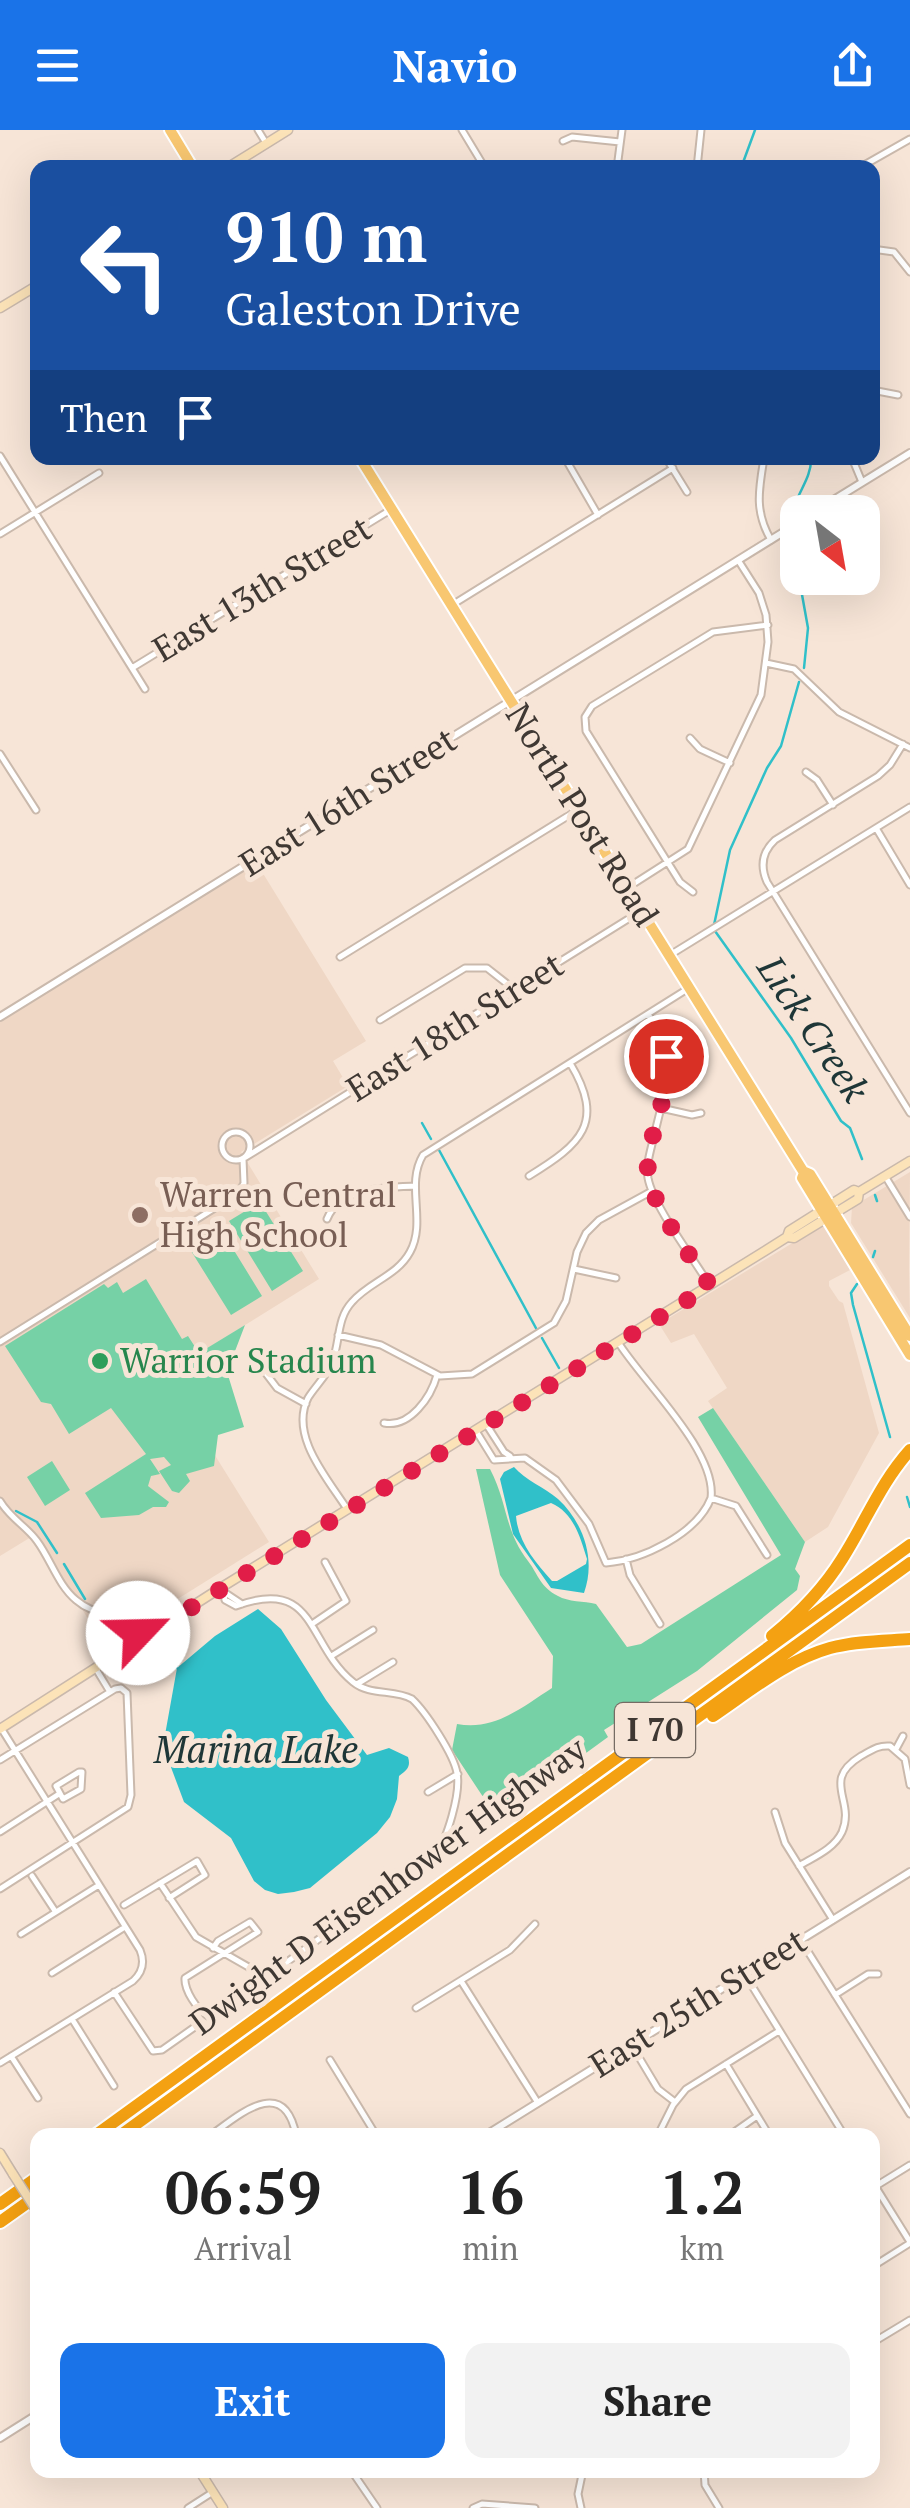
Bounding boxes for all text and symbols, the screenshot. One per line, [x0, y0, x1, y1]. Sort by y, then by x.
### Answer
text: Navio [392, 35, 518, 95]
icon: menu [30, 38, 85, 93]
icon: share [825, 38, 880, 93]
text: 910 m [225, 189, 427, 282]
icon: left [60, 200, 190, 330]
text: Galeston Drive [225, 278, 521, 338]
icon: arrive [168, 390, 223, 445]
text: Then [60, 393, 148, 443]
north arrow [780, 495, 880, 595]
map controls [780, 495, 880, 595]
street label: East 13th Street [144, 505, 379, 672]
street label: North Post Road [496, 694, 670, 935]
street label: East 16th Street [230, 716, 465, 886]
street label: East 18th Street [337, 941, 572, 1111]
water label: Lick Creek [746, 945, 881, 1112]
pin [624, 1014, 709, 1099]
icon: arrive [639, 1029, 694, 1084]
place label: Warren Central High School [160, 1171, 397, 1257]
marker: Warren Central High School [129, 1204, 151, 1226]
place label: Warrior Stadium [120, 1337, 376, 1383]
marker: Warrior Stadium [89, 1350, 111, 1372]
position arrow [86, 1581, 190, 1685]
road number: I 70 [615, 1703, 695, 1757]
water label: Marina Lake [153, 1724, 358, 1774]
street label: Dwight D Eisenhower Highway [180, 1725, 596, 2045]
street label: East 25th Street [580, 1917, 815, 2087]
text: 06:59 [165, 2152, 321, 2231]
text: 16 [456, 2152, 524, 2231]
text: 1.2 [659, 2152, 745, 2231]
text: Arrival [194, 2227, 292, 2269]
text: min [462, 2227, 518, 2269]
text: km [680, 2227, 724, 2269]
button: Exit [60, 2343, 445, 2458]
button: Share [465, 2343, 850, 2458]

